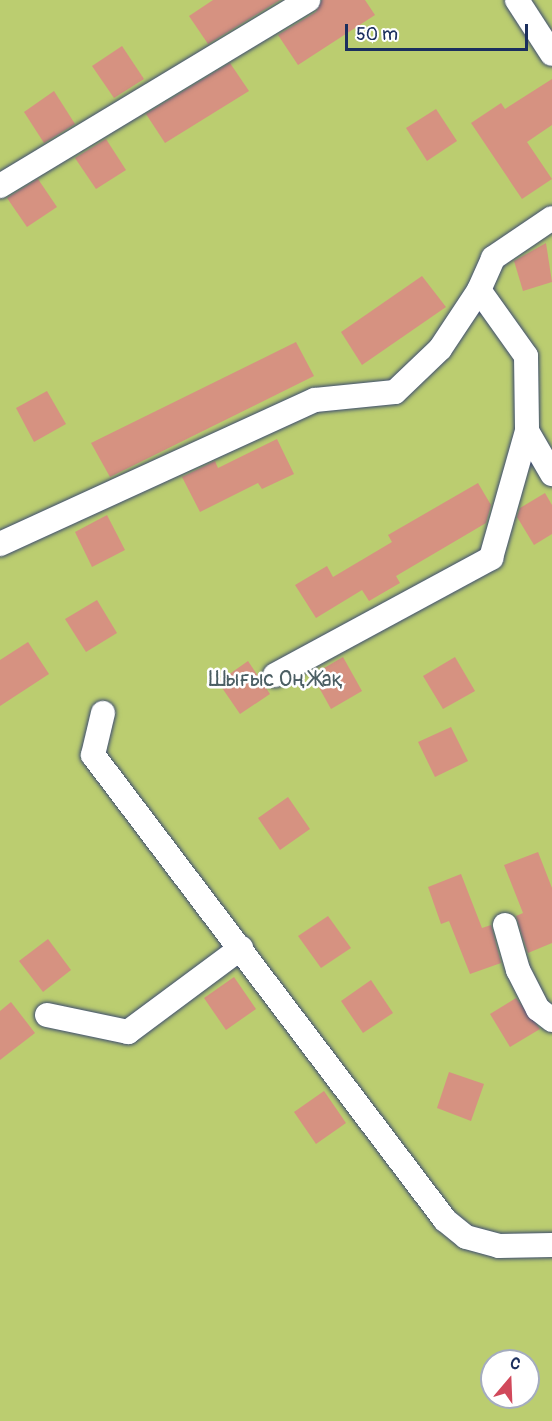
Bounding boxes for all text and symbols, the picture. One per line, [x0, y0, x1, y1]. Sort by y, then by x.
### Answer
scale bar [348, 12, 531, 50]
text: 50 m [356, 23, 398, 46]
park label: Шығыс Оң Жақ [209, 667, 343, 693]
north arrow [480, 1349, 540, 1409]
text: С [507, 1353, 523, 1375]

